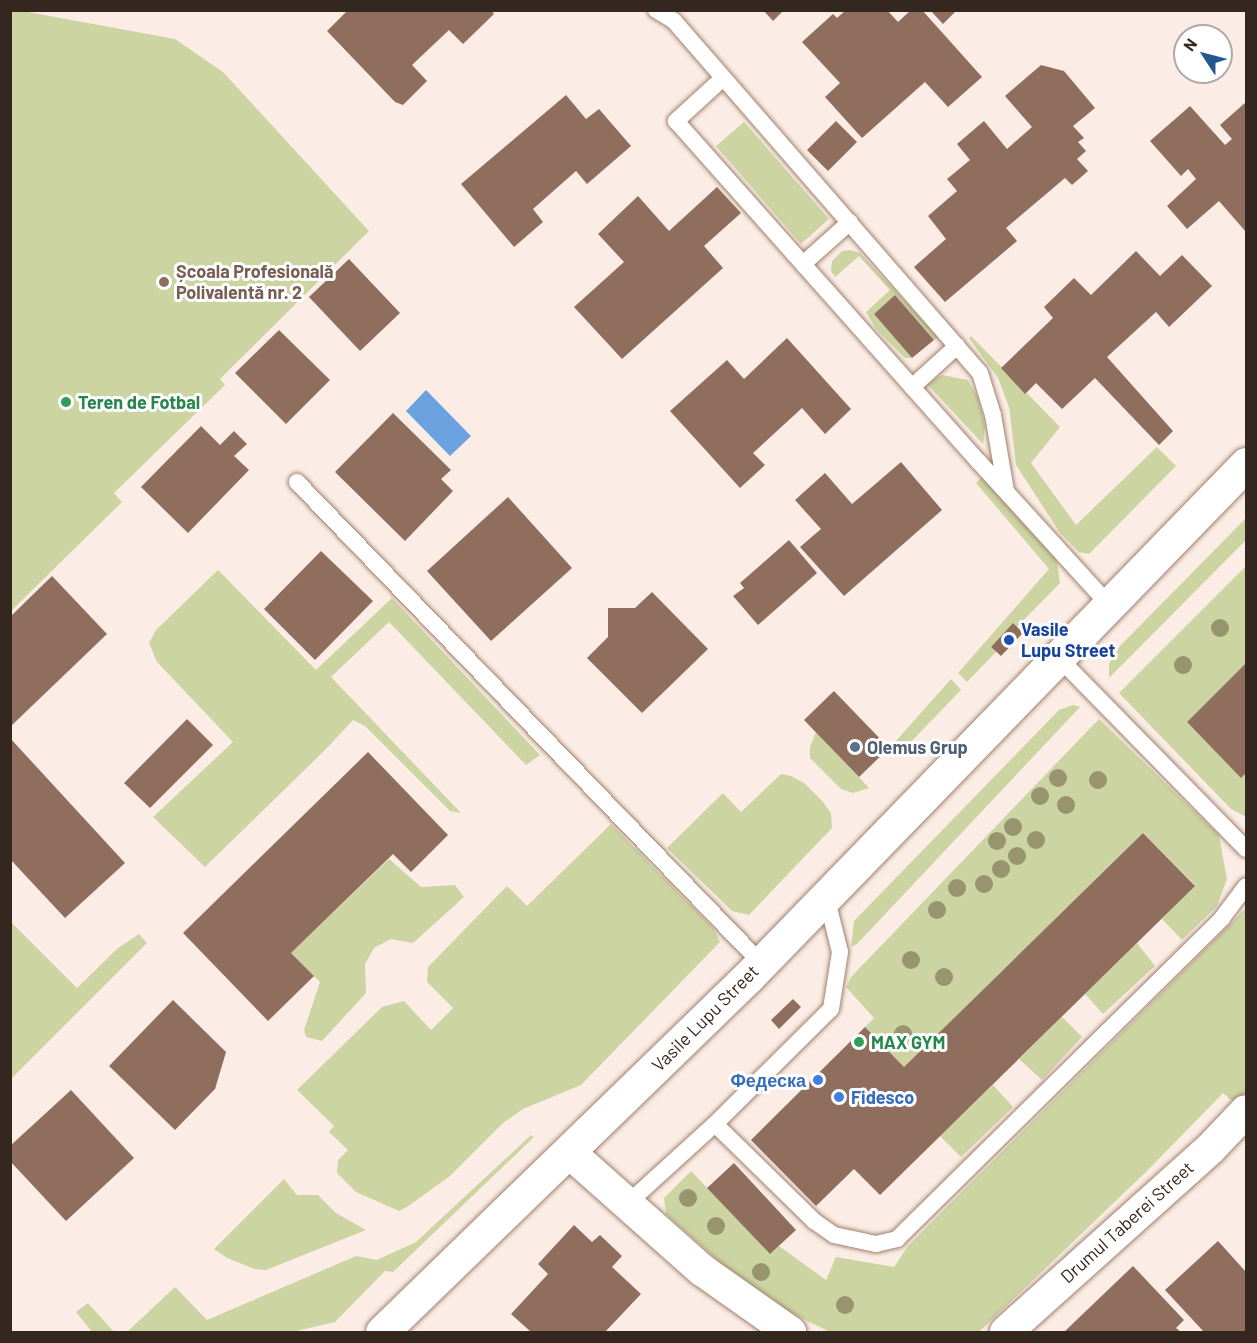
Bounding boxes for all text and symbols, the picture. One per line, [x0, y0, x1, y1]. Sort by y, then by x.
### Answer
north arrow [1173, 24, 1233, 84]
text: N [1179, 34, 1200, 54]
place label: Școala Profesională Polivalentă nr. 2 [176, 261, 333, 304]
marker: Școala Profesională Polivalentă nr. 2 [157, 275, 171, 289]
place label: Teren de Fotbal [78, 391, 200, 413]
marker: Teren de Fotbal [59, 395, 73, 409]
place label: Vasile Lupu Street [1021, 619, 1115, 662]
marker: Vasile Lupu Street [1002, 633, 1016, 647]
place label: Olemus Grup [867, 736, 968, 758]
marker: Olemus Grup [848, 740, 862, 754]
street label: Vasile Lupu Street [647, 960, 763, 1076]
place label: MAX GYM [871, 1031, 945, 1053]
marker: MAX GYM [852, 1035, 866, 1049]
place label: Федеска [730, 1069, 806, 1091]
marker: Федеска [811, 1073, 825, 1087]
place label: Fidesco [851, 1086, 914, 1108]
marker: Fidesco [832, 1090, 846, 1104]
street label: Drumul Taberei Street [1056, 1157, 1198, 1287]

